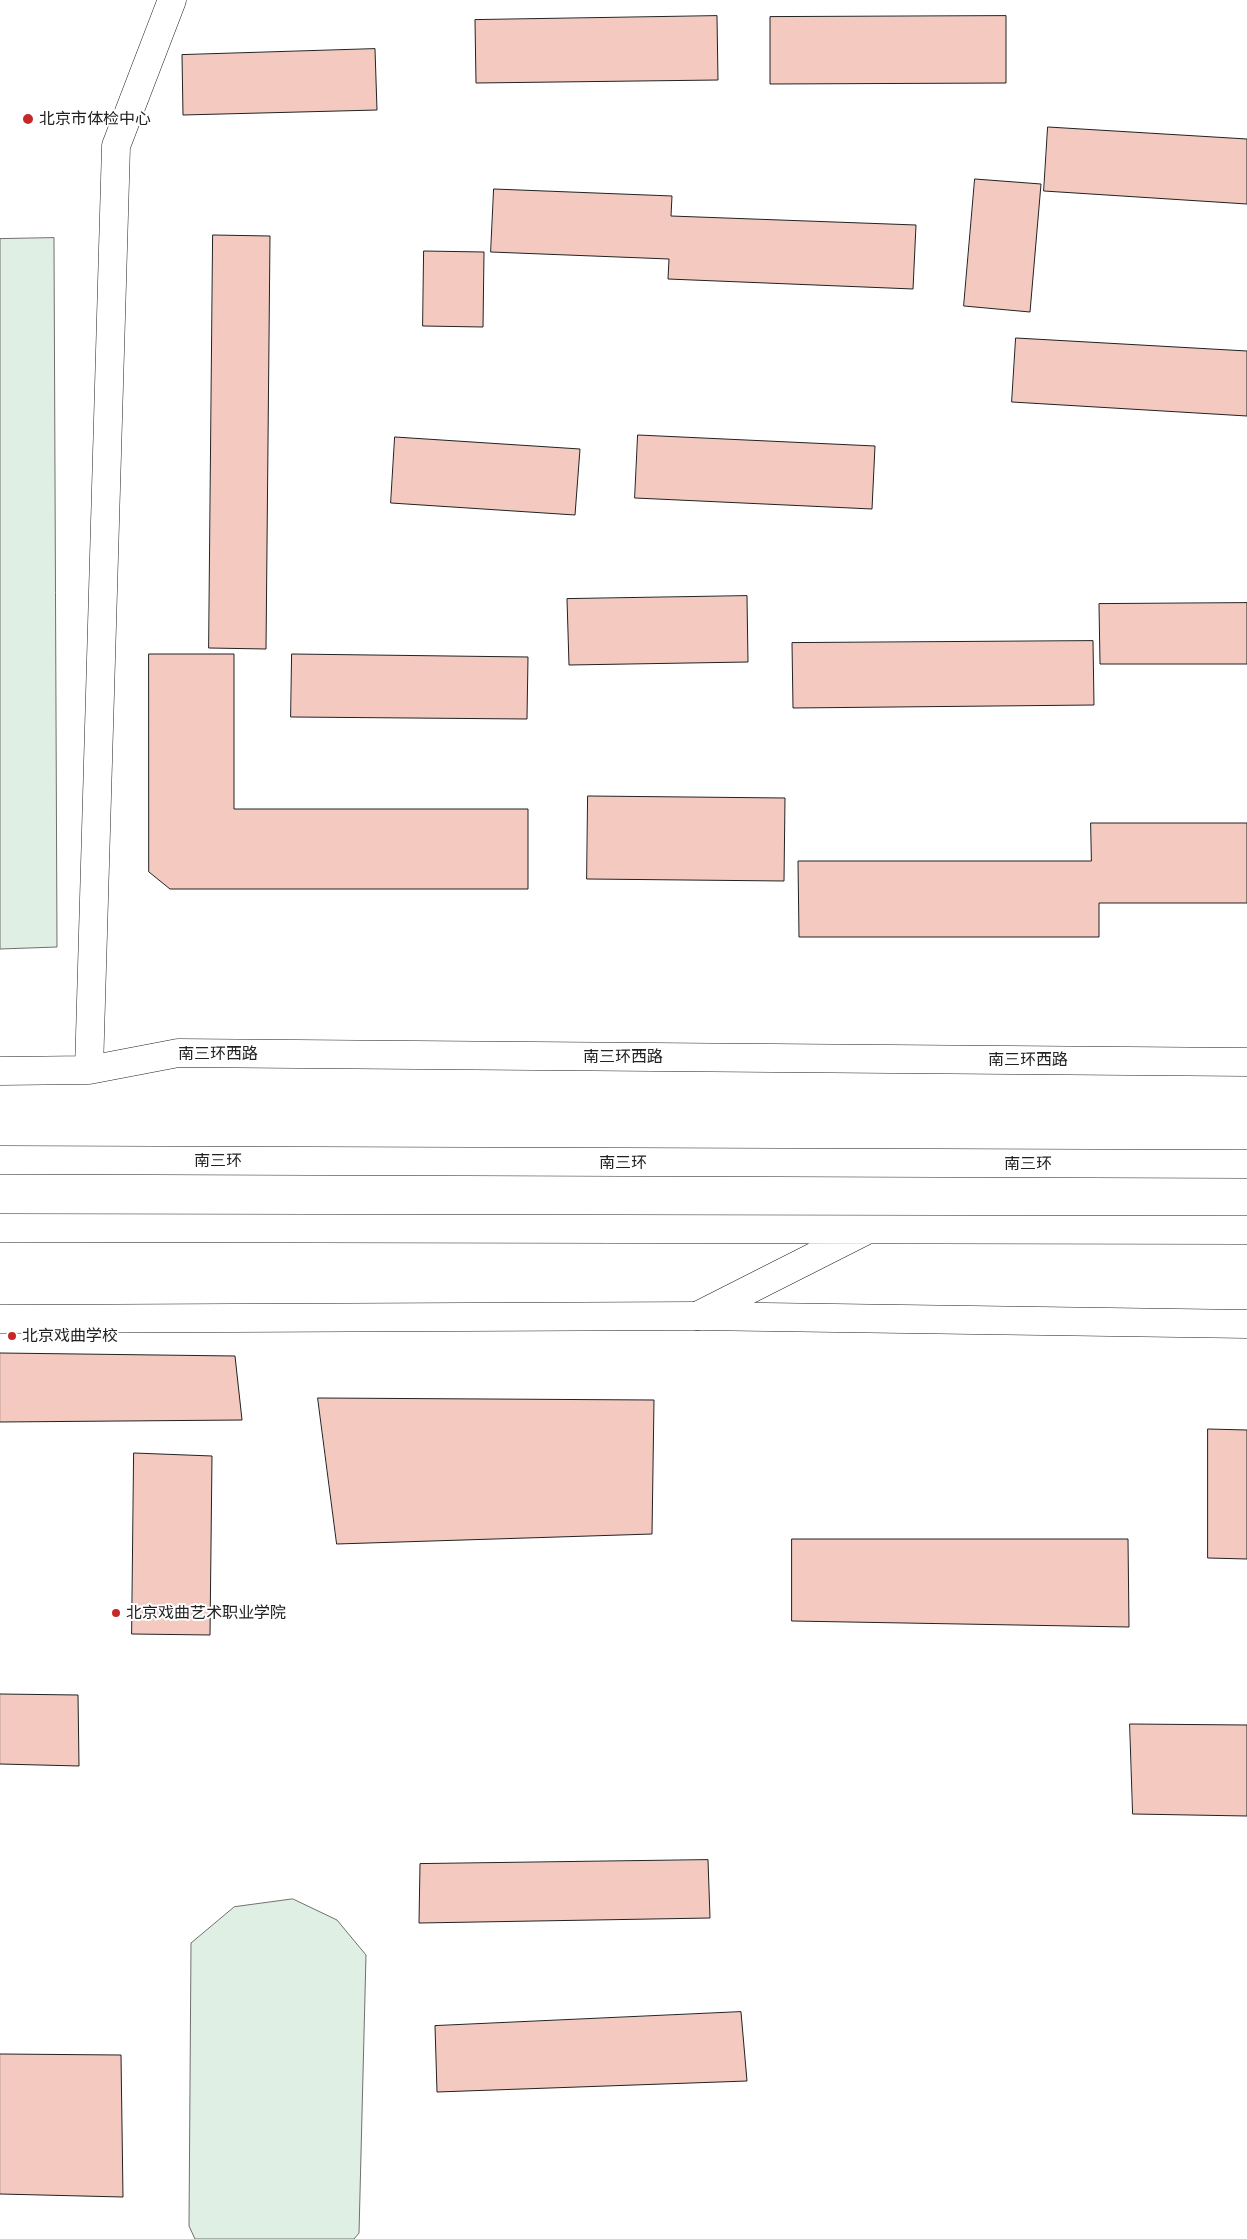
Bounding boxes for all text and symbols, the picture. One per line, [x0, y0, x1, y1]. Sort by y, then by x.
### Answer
place label: 北京市体检中心 [39, 109, 151, 129]
marker: 北京市体检中心 [21, 112, 35, 126]
street label: 南三环西路 [178, 1044, 258, 1064]
street label: 南三环西路 [583, 1047, 663, 1067]
street label: 南三环西路 [988, 1050, 1068, 1070]
street label: 南三环 [194, 1151, 242, 1171]
street label: 南三环 [599, 1153, 647, 1173]
street label: 南三环 [1004, 1154, 1052, 1174]
place label: 北京戏曲学校 [22, 1326, 118, 1346]
marker: 北京戏曲学校 [6, 1330, 18, 1342]
place label: 北京戏曲艺术职业学院 [126, 1603, 286, 1623]
marker: 北京戏曲艺术职业学院 [110, 1607, 122, 1619]

